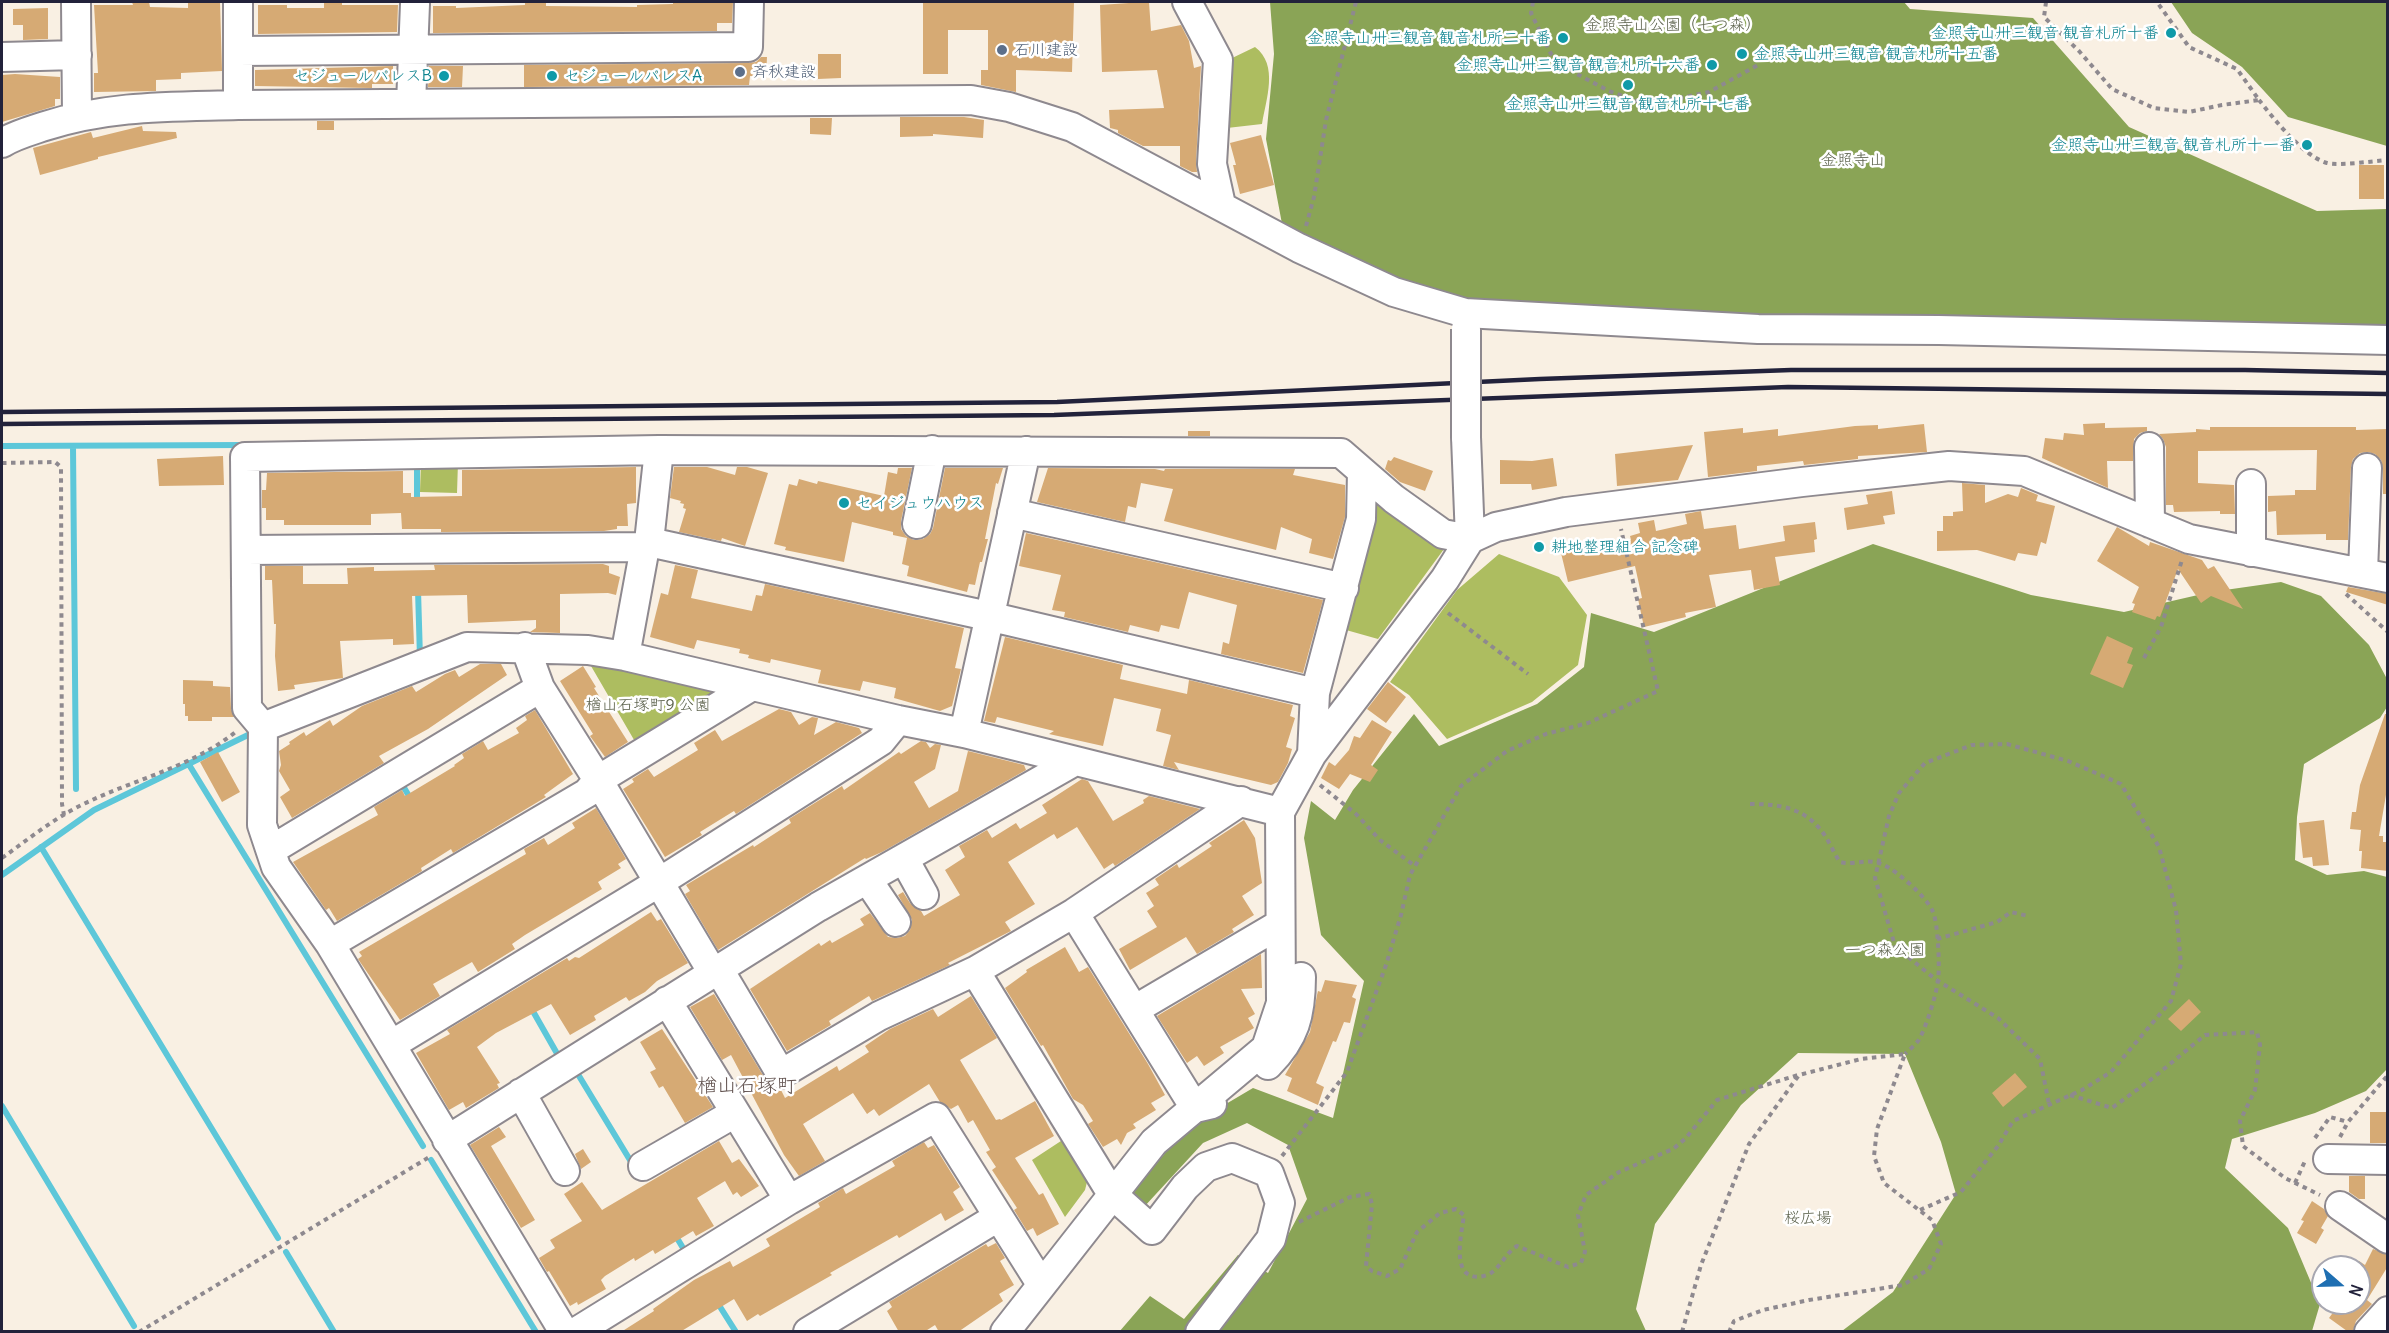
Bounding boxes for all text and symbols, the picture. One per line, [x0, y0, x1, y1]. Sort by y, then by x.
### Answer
park label: 金照寺山公園（七つ森） [1585, 15, 1761, 35]
place label: 金照寺山卅三観音 観音札所十番 [1931, 23, 2159, 43]
marker: 金照寺山卅三観音 観音札所十番 [2164, 26, 2178, 40]
place label: 金照寺山卅三観音 観音札所二十番 [1307, 28, 1551, 48]
marker: 金照寺山卅三観音 観音札所二十番 [1556, 31, 1570, 45]
place label: 石川建設 [1014, 40, 1078, 60]
marker: 石川建設 [995, 43, 1009, 57]
place label: 金照寺山卅三観音 観音札所十五番 [1754, 44, 1998, 64]
marker: 金照寺山卅三観音 観音札所十五番 [1735, 47, 1749, 61]
place label: 金照寺山卅三観音 観音札所十六番 [1456, 55, 1700, 75]
marker: 金照寺山卅三観音 観音札所十六番 [1705, 58, 1719, 72]
place label: 斉秋建設 [752, 62, 816, 82]
marker: 斉秋建設 [733, 65, 747, 79]
place label: セジュールパレスB [294, 66, 432, 86]
place label: セジュールパレスA [564, 66, 702, 86]
marker: セジュールパレスB [437, 69, 451, 83]
marker: セジュールパレスA [545, 69, 559, 83]
marker: 金照寺山卅三観音 観音札所十七番 [1621, 78, 1635, 92]
place label: 金照寺山卅三観音 観音札所十七番 [1506, 94, 1750, 114]
place label: 金照寺山卅三観音 観音札所十一番 [2051, 135, 2295, 155]
marker: 金照寺山卅三観音 観音札所十一番 [2300, 138, 2314, 152]
park label: 金照寺山 [1821, 150, 1885, 170]
place label: セイジュウハウス [856, 493, 984, 513]
marker: セイジュウハウス [837, 496, 851, 510]
place label: 耕地整理組合 記念碑 [1551, 537, 1699, 557]
marker: 耕地整理組合 記念碑 [1532, 540, 1546, 554]
park label: 楢山石塚町9 公園 [585, 695, 711, 715]
park label: 一つ森公園 [1845, 940, 1925, 960]
district label: 楢山石塚町 [697, 1074, 797, 1098]
park label: 桜広場 [1784, 1208, 1832, 1228]
north arrow [2311, 1255, 2371, 1315]
text: N [2345, 1282, 2367, 1299]

